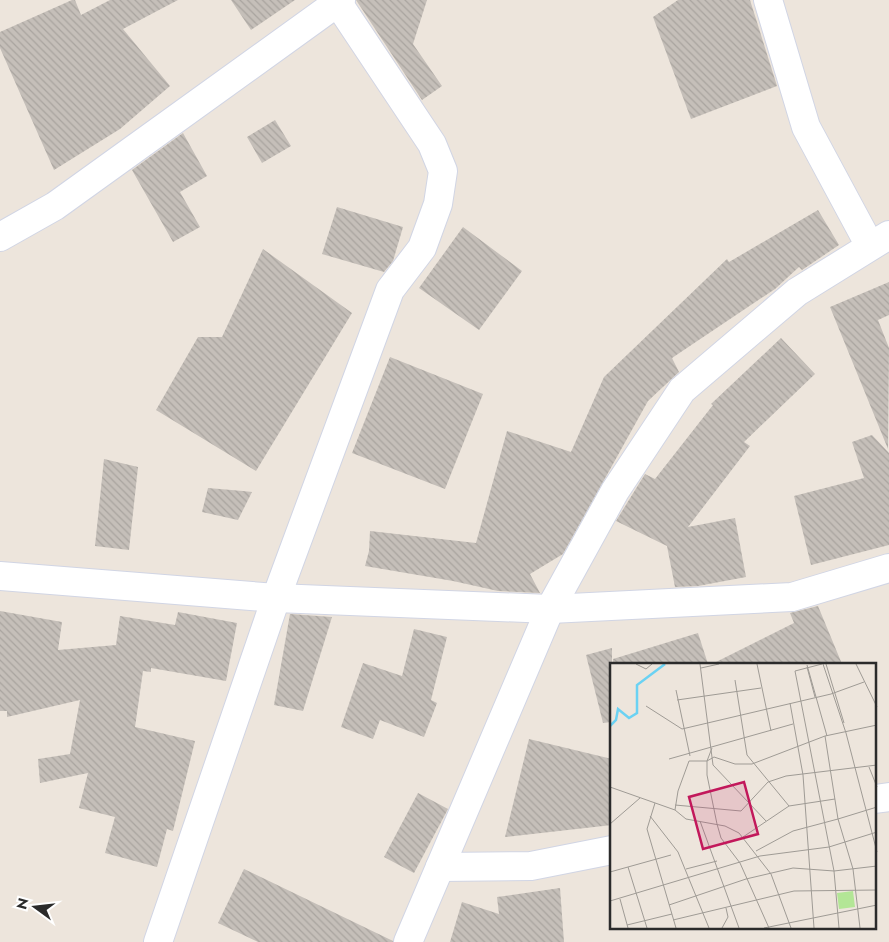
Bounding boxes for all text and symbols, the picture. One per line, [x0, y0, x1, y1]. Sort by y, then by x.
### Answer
inset map [610, 663, 876, 930]
north arrow [10, 882, 60, 932]
text: N [11, 896, 34, 912]

